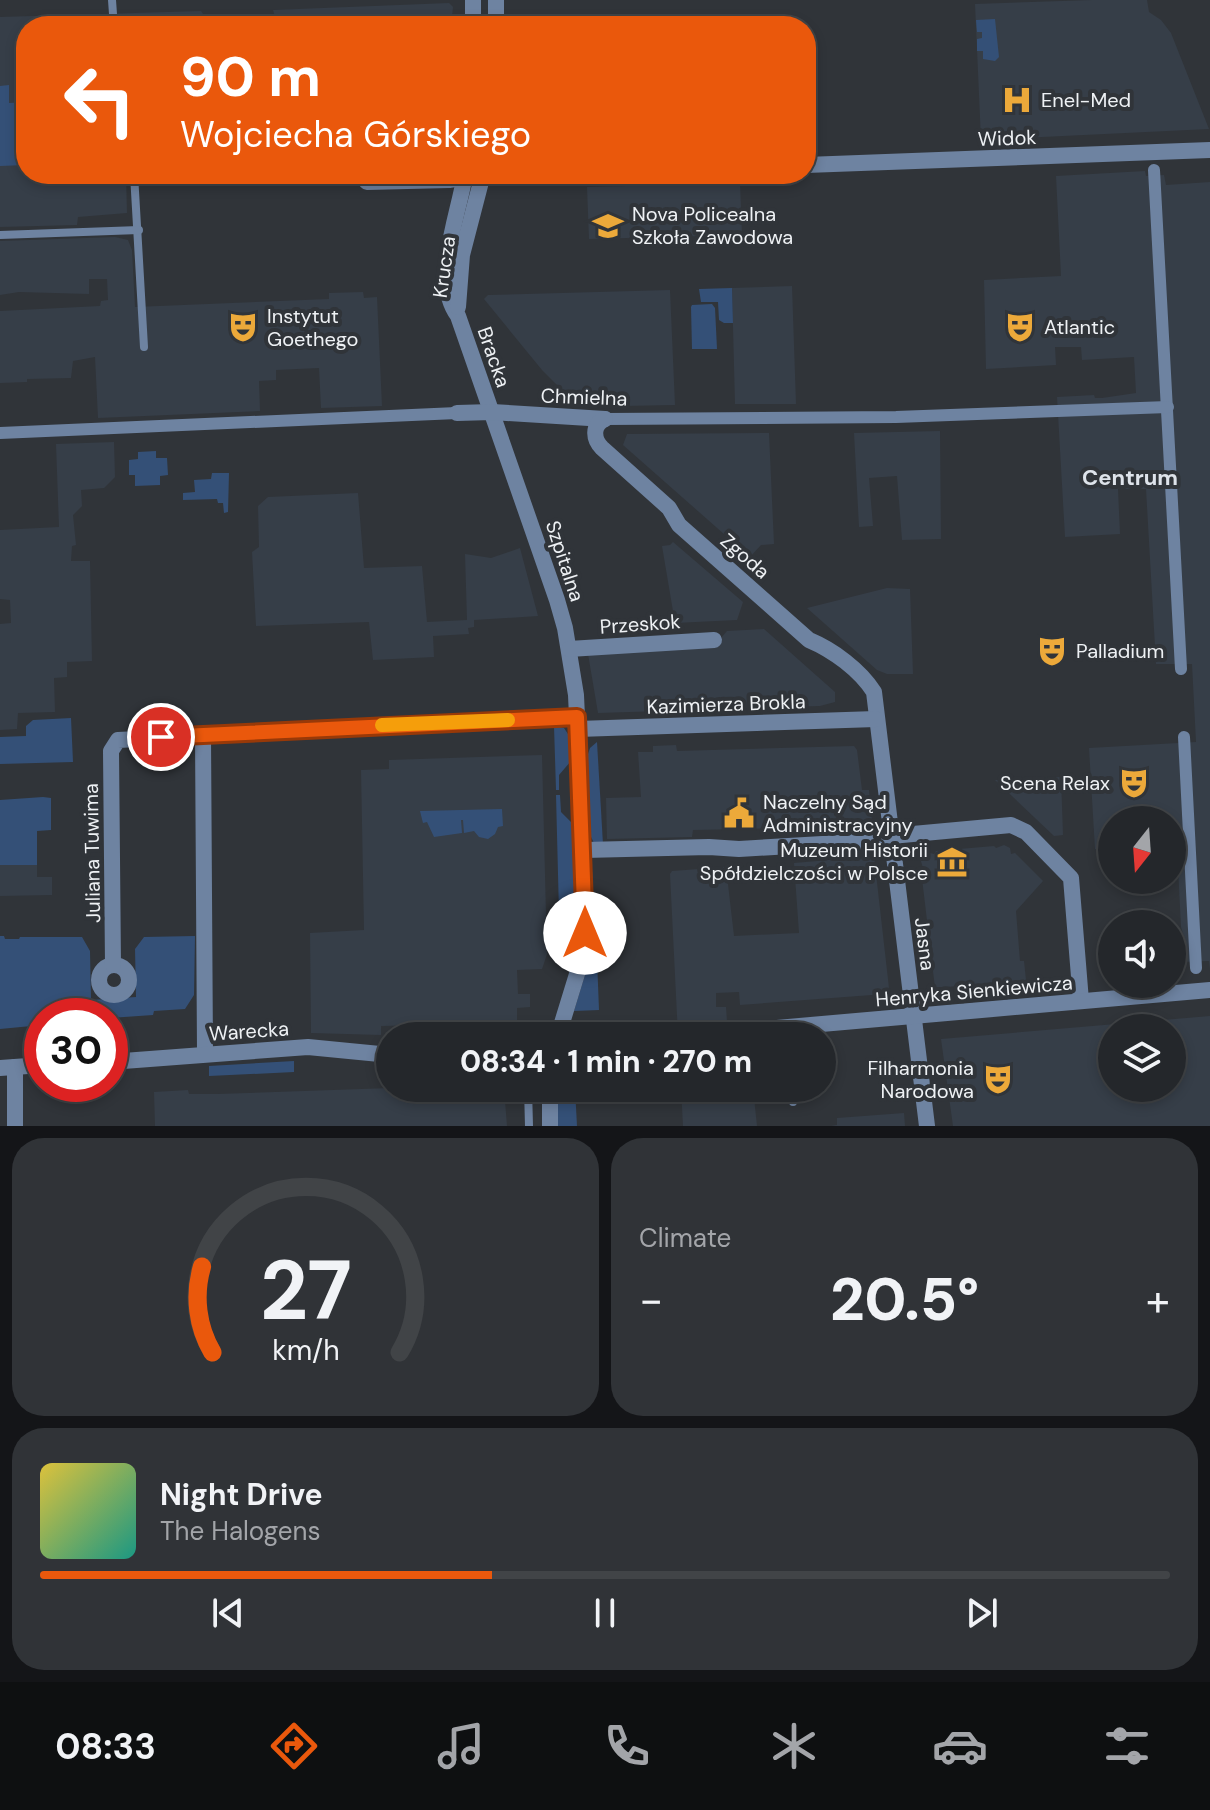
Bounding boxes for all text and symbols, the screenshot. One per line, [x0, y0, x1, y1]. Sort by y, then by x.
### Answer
text: 90 m [180, 40, 321, 113]
icon: left [48, 48, 152, 152]
hospital icon: Enel-Med [1000, 83, 1034, 117]
place label: Enel-Med [1041, 87, 1131, 113]
text: Wojciecha Górskiego [180, 111, 531, 158]
street label: Widok [977, 124, 1037, 152]
place label: Nova Policealna Szkoła Zawodowa [632, 201, 793, 250]
school or university icon: Nova Policealna Szkoła Zawodowa [591, 209, 625, 243]
street label: Krucza [427, 234, 461, 300]
place label: Instytut Goethego [267, 303, 358, 352]
theatre icon: Instytut Goethego [226, 310, 260, 344]
theatre icon: Atlantic [1003, 310, 1037, 344]
place label: Atlantic [1044, 314, 1115, 340]
street label: Bracka [472, 323, 516, 391]
street label: Chmielna [540, 382, 628, 412]
district label: Centrum [1082, 463, 1178, 492]
street label: Szpitalna [540, 517, 590, 605]
street label: Zgoda [715, 528, 775, 584]
street label: Przeskok [599, 608, 681, 640]
theatre icon: Palladium [1035, 634, 1069, 668]
place label: Palladium [1076, 638, 1164, 664]
street label: Kazimierza Brokla [646, 688, 806, 720]
pin [127, 703, 195, 771]
icon: arrive [139, 715, 183, 759]
theatre icon: Scena Relax [1117, 766, 1151, 800]
place label: Scena Relax [1000, 770, 1110, 796]
street label: Juliana Tuwima [78, 783, 106, 923]
place label: Naczelny Sąd Administracyjny [763, 789, 913, 838]
public building icon: Naczelny Sąd Administracyjny [722, 796, 756, 830]
north arrow [1098, 806, 1186, 894]
map controls [1098, 806, 1186, 1102]
place label: Muzeum Historii Spółdzielczości w Polsce [700, 837, 928, 886]
museum icon: Muzeum Historii Spółdzielczości w Polsce [935, 845, 969, 879]
position arrow [543, 891, 627, 975]
button: sound [1098, 910, 1186, 998]
street label: Jasna [909, 916, 941, 972]
street label: Henryka Sienkiewicza [874, 969, 1074, 1013]
speed limit sign: 30 [24, 998, 128, 1102]
button: layers [1098, 1014, 1186, 1102]
street label: Warecka [208, 1015, 290, 1047]
text: 08:34 · 1 min · 270 m [460, 1042, 752, 1081]
place label: Filharmonia Narodowa [867, 1055, 974, 1104]
theatre icon: Filharmonia Narodowa [981, 1062, 1015, 1096]
text: Climate [639, 1221, 731, 1255]
text: 27 [259, 1236, 352, 1345]
text: 20.5° [830, 1260, 979, 1339]
text: − [639, 1271, 663, 1329]
text: + [1146, 1271, 1170, 1329]
text: km/h [272, 1332, 339, 1369]
text: Night Drive [160, 1475, 323, 1514]
text: The Halogens [160, 1514, 320, 1548]
icon: previous [206, 1591, 250, 1635]
icon: pause [583, 1591, 627, 1635]
icon: next [960, 1591, 1004, 1635]
icon: directions [266, 1718, 322, 1774]
icon: music [433, 1718, 489, 1774]
icon: phone [599, 1718, 655, 1774]
icon: climate [766, 1718, 822, 1774]
icon: car [932, 1718, 988, 1774]
icon: filters [1099, 1718, 1155, 1774]
text: 08:33 [55, 1723, 156, 1770]

